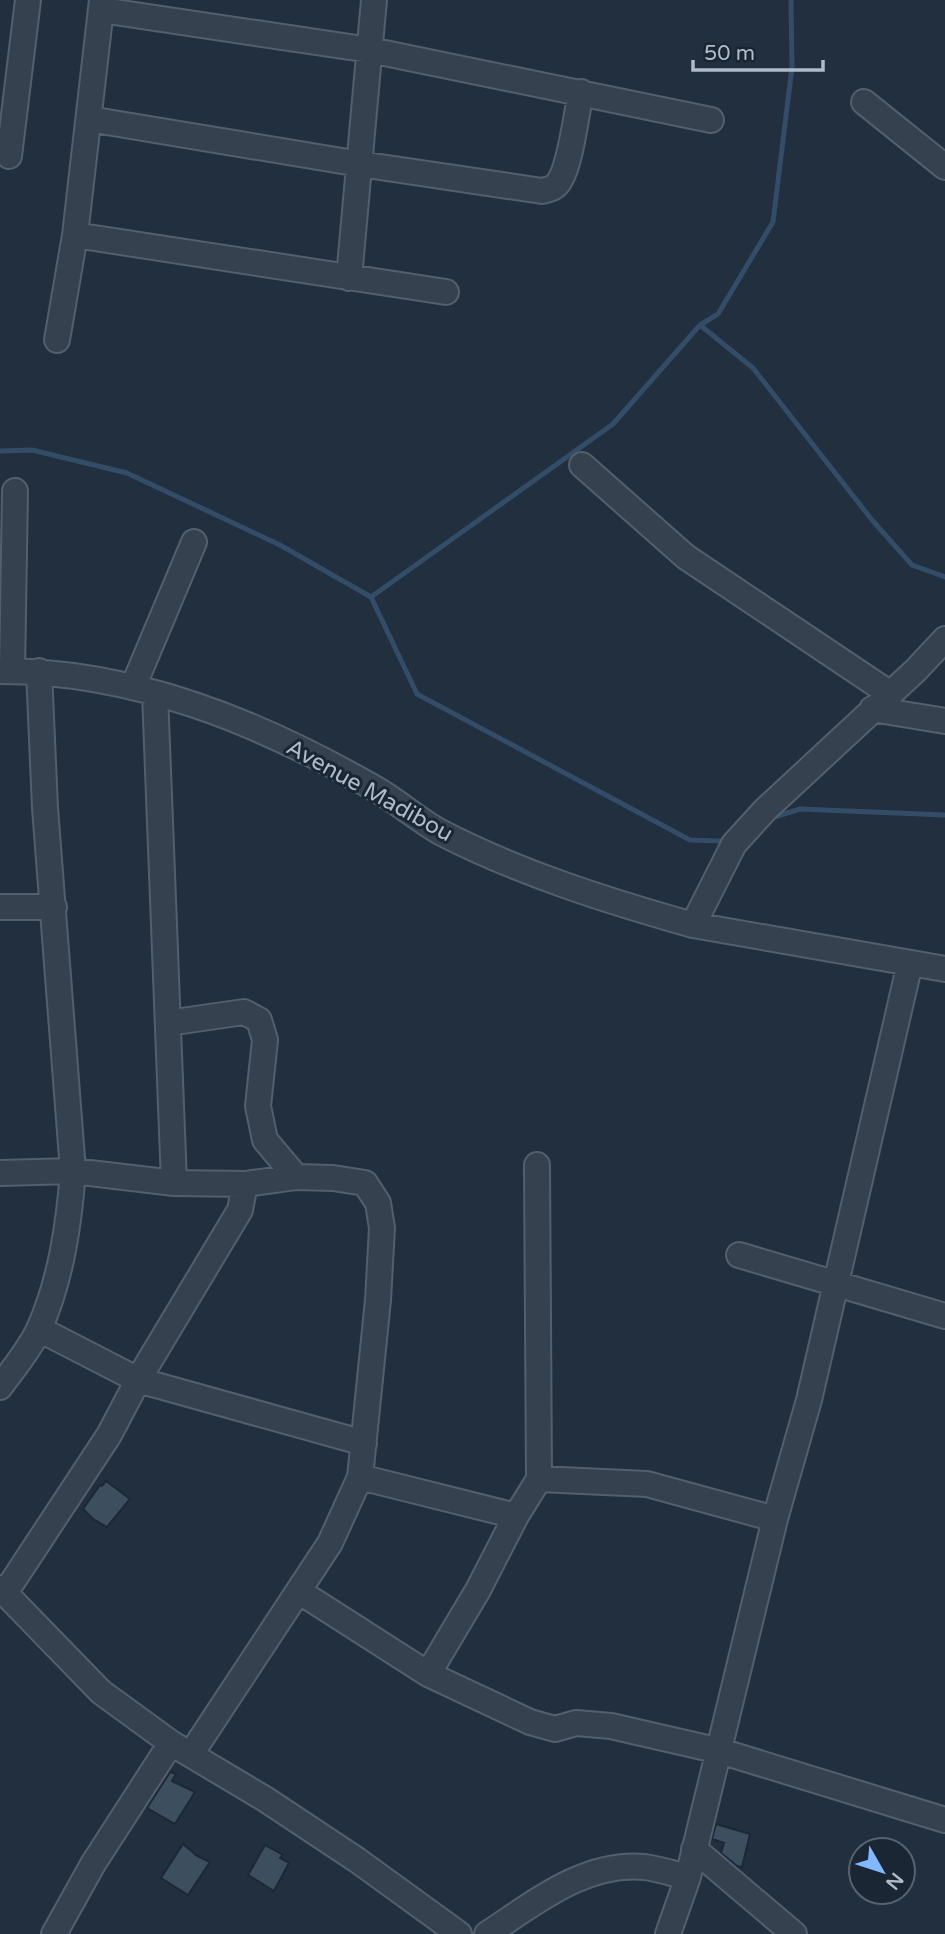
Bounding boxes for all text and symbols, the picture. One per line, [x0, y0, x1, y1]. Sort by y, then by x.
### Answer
scale bar [693, 28, 822, 72]
text: 50 m [704, 41, 755, 66]
street label: Avenue Madibou [281, 733, 458, 848]
north arrow [847, 1836, 917, 1906]
text: N [881, 1868, 908, 1894]

